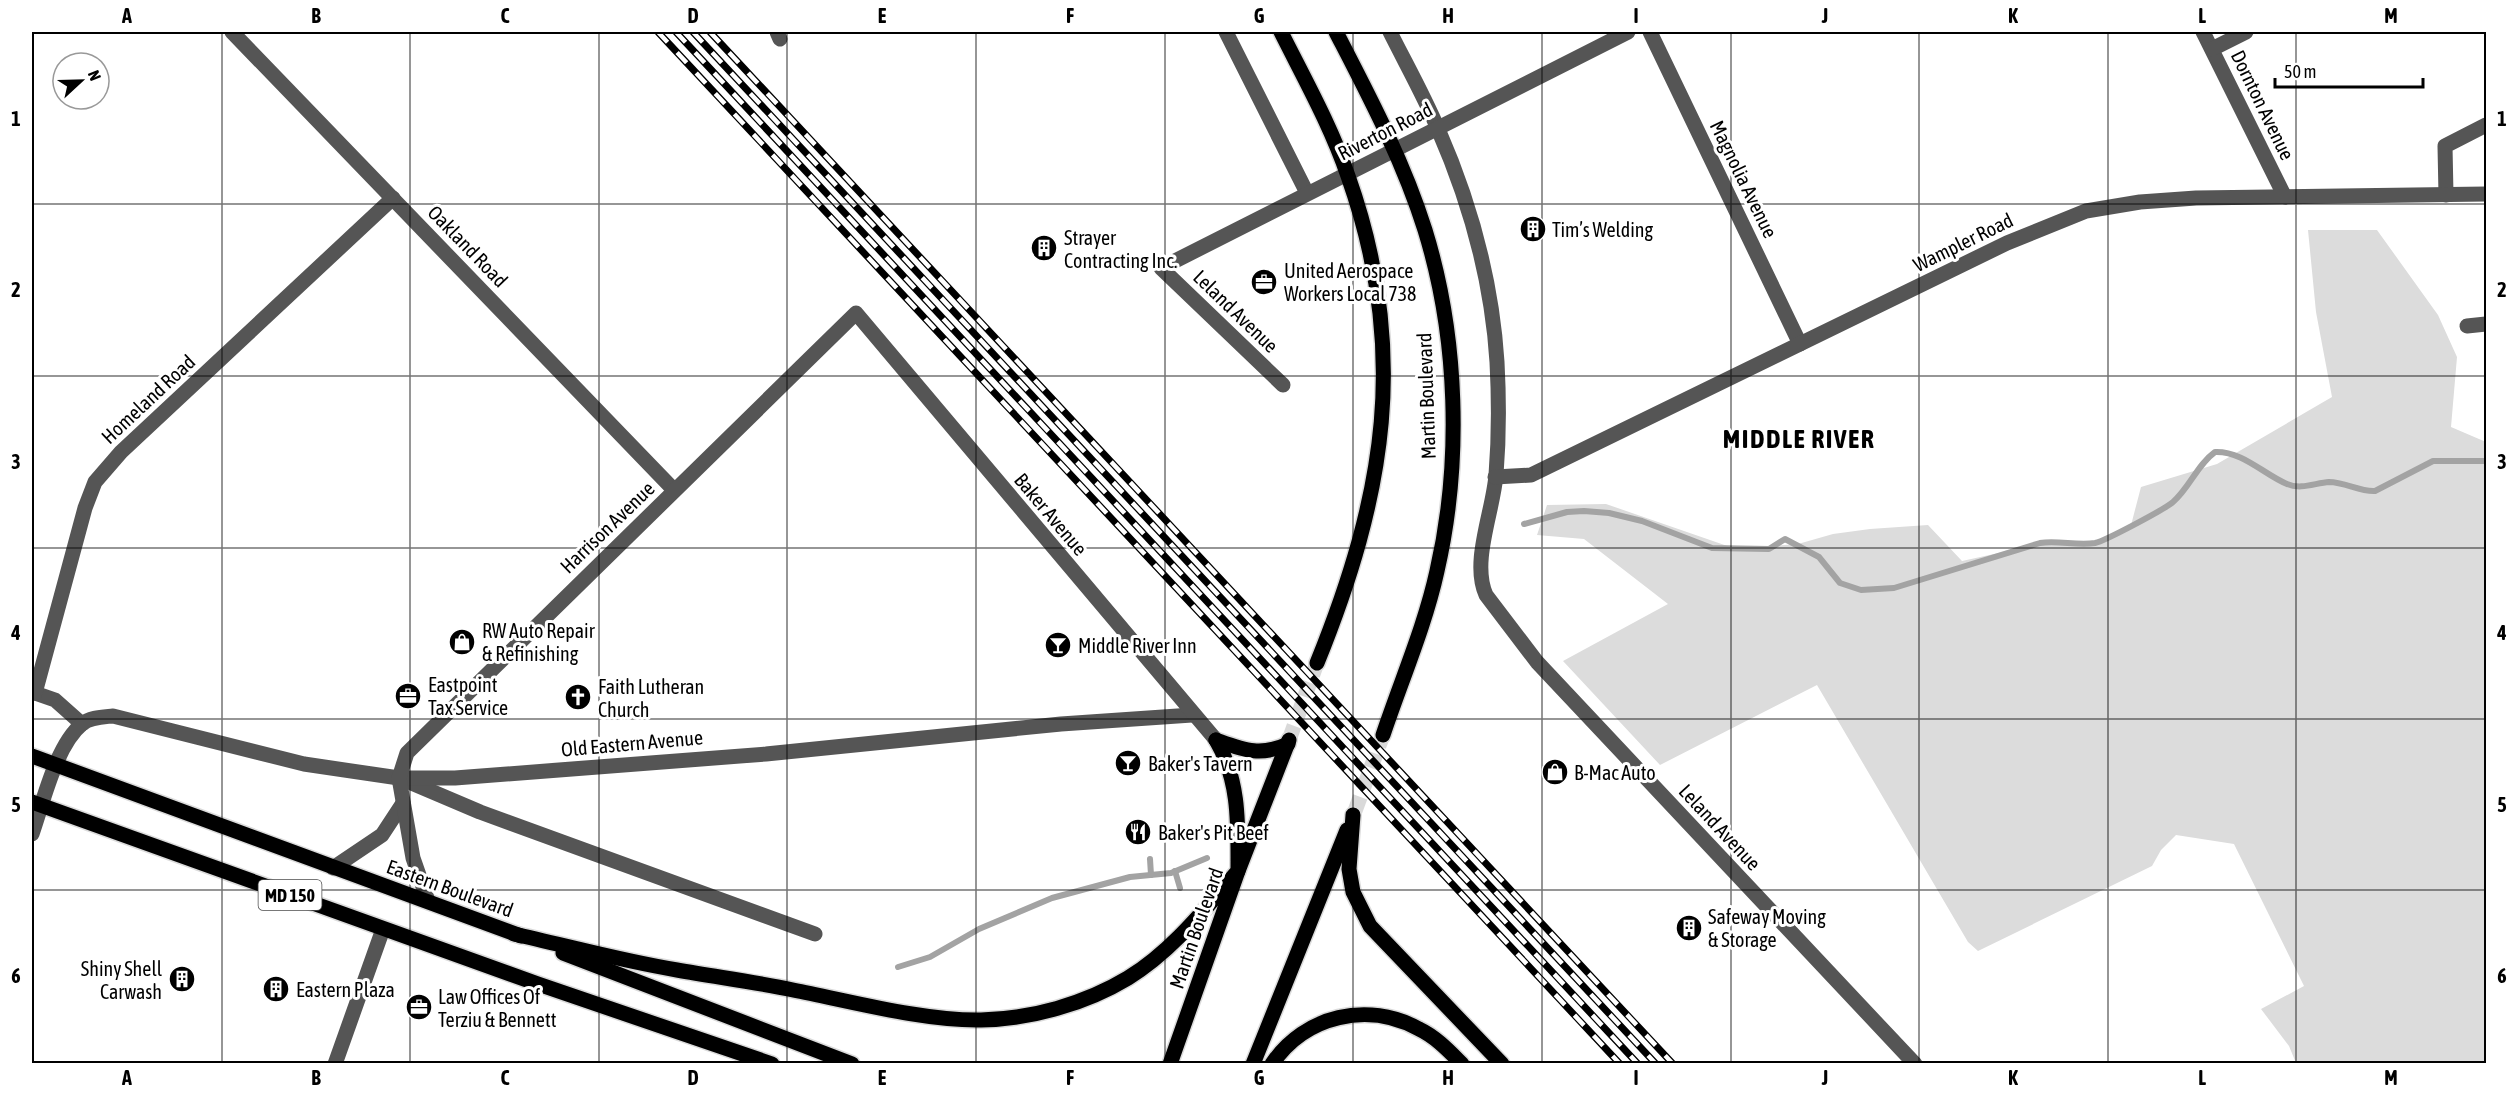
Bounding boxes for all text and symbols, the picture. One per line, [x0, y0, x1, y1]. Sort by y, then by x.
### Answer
text: A [121, 4, 132, 27]
text: B [311, 4, 321, 27]
text: C [501, 4, 510, 27]
text: D [687, 4, 699, 27]
text: E [878, 4, 887, 27]
text: F [1066, 4, 1074, 27]
text: G [1254, 4, 1265, 27]
text: H [1442, 4, 1454, 27]
text: I [1633, 4, 1639, 27]
text: J [1821, 4, 1828, 27]
text: K [2008, 4, 2018, 27]
text: L [2198, 4, 2206, 27]
text: M [2384, 4, 2398, 27]
street label: Dornton Avenue [2227, 46, 2299, 164]
north arrow [51, 51, 111, 111]
scale bar [2275, 51, 2424, 89]
text: 50 m [2284, 61, 2316, 82]
text: N [85, 68, 105, 83]
street label: Riverton Road [1334, 97, 1436, 165]
text: 1 [11, 107, 21, 130]
text: 1 [2497, 107, 2507, 130]
street label: Magnolia Avenue [1706, 117, 1782, 241]
street label: Oakland Road [423, 200, 513, 292]
street label: Wampler Road [1909, 208, 2017, 276]
building icon: Tim’s Welding [1518, 214, 1548, 244]
place label: Tim’s Welding [1552, 218, 1653, 241]
place label: Strayer Contracting Inc. [1064, 226, 1177, 272]
building icon: Strayer Contracting Inc. [1029, 233, 1059, 263]
place label: United Aerospace Workers Local 738 [1284, 259, 1416, 305]
street label: Leland Avenue [1189, 265, 1283, 357]
office icon: United Aerospace Workers Local 738 [1249, 267, 1279, 297]
text: 2 [11, 278, 21, 301]
text: 2 [2497, 278, 2507, 301]
street label: Martin Boulevard [1412, 332, 1440, 460]
street label: Homeland Road [97, 350, 199, 448]
district label: MIDDLE RIVER [1723, 424, 1875, 454]
text: 3 [11, 450, 21, 473]
text: 3 [2497, 450, 2507, 473]
street label: Baker Avenue [1010, 468, 1092, 560]
street label: Harrison Avenue [555, 476, 659, 578]
place label: RW Auto Repair & Refinishing [482, 619, 596, 665]
text: 4 [10, 621, 21, 644]
text: 4 [2496, 621, 2507, 644]
shop icon: RW Auto Repair & Refinishing [447, 627, 477, 657]
bar icon: Middle River Inn [1043, 630, 1073, 660]
place label: Middle River Inn [1078, 634, 1197, 657]
place label: Eastpoint Tax Service [428, 673, 508, 719]
place label: Faith Lutheran Church [598, 675, 704, 721]
office icon: Eastpoint Tax Service [393, 681, 423, 711]
church icon: Faith Lutheran Church [563, 682, 593, 712]
street label: Old Eastern Avenue [560, 725, 704, 761]
bar icon: Baker's Tavern [1113, 748, 1143, 778]
place label: Baker's Tavern [1148, 752, 1253, 775]
shop icon: B-Mac Auto [1540, 757, 1570, 787]
place label: B-Mac Auto [1574, 761, 1656, 784]
street label: Leland Avenue [1675, 779, 1765, 875]
text: 5 [11, 793, 21, 816]
text: 5 [2497, 793, 2507, 816]
restaurant icon: Baker's Pit Beef [1123, 817, 1153, 847]
place label: Baker's Pit Beef [1158, 821, 1269, 844]
street label: Eastern Boulevard [384, 854, 516, 922]
street label: Martin Boulevard [1165, 864, 1227, 992]
road number: MD 150 [258, 880, 322, 910]
place label: Safeway Moving & Storage [1708, 905, 1826, 951]
building icon: Safeway Moving & Storage [1674, 913, 1704, 943]
place label: Shiny Shell Carwash [81, 957, 163, 1003]
text: 6 [11, 964, 21, 987]
building icon: Shiny Shell Carwash [167, 964, 197, 994]
text: 6 [2497, 964, 2507, 987]
building icon: Eastern Plaza [261, 974, 291, 1004]
place label: Eastern Plaza [296, 978, 395, 1001]
place label: Law Offices Of Terziu & Bennett [438, 985, 557, 1031]
office icon: Law Offices Of Terziu & Bennett [404, 992, 434, 1022]
text: A [121, 1066, 132, 1089]
text: B [311, 1066, 321, 1089]
text: C [501, 1066, 510, 1089]
text: D [687, 1066, 699, 1089]
text: E [878, 1066, 887, 1089]
text: F [1066, 1066, 1074, 1089]
text: G [1254, 1066, 1265, 1089]
text: H [1442, 1066, 1454, 1089]
text: I [1633, 1066, 1639, 1089]
text: J [1821, 1066, 1828, 1089]
text: K [2008, 1066, 2018, 1089]
text: L [2198, 1066, 2206, 1089]
text: M [2384, 1066, 2398, 1089]

